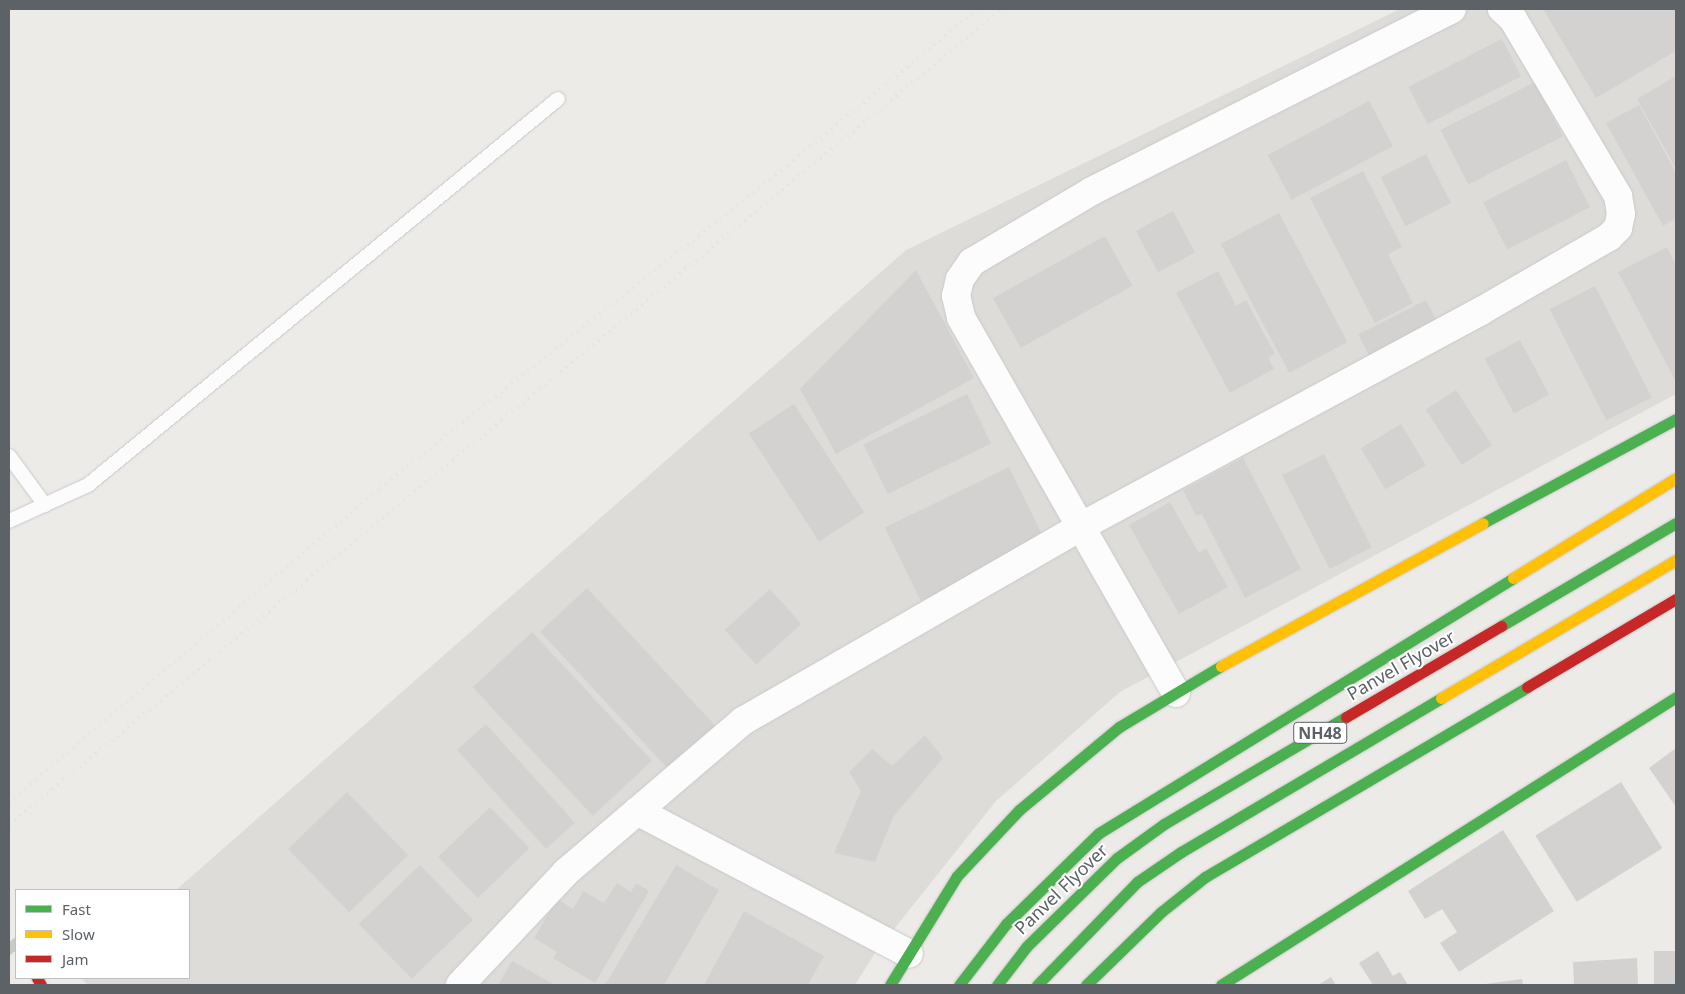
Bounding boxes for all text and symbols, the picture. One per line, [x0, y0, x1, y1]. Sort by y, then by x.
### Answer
street label: Panvel Flyover [1343, 625, 1459, 705]
road number: NH48 [1292, 720, 1348, 746]
street label: Panvel Flyover [1010, 839, 1112, 939]
legend [15, 889, 190, 979]
text: Fast [62, 899, 91, 919]
text: Slow [62, 924, 95, 944]
text: Jam [62, 949, 89, 969]

